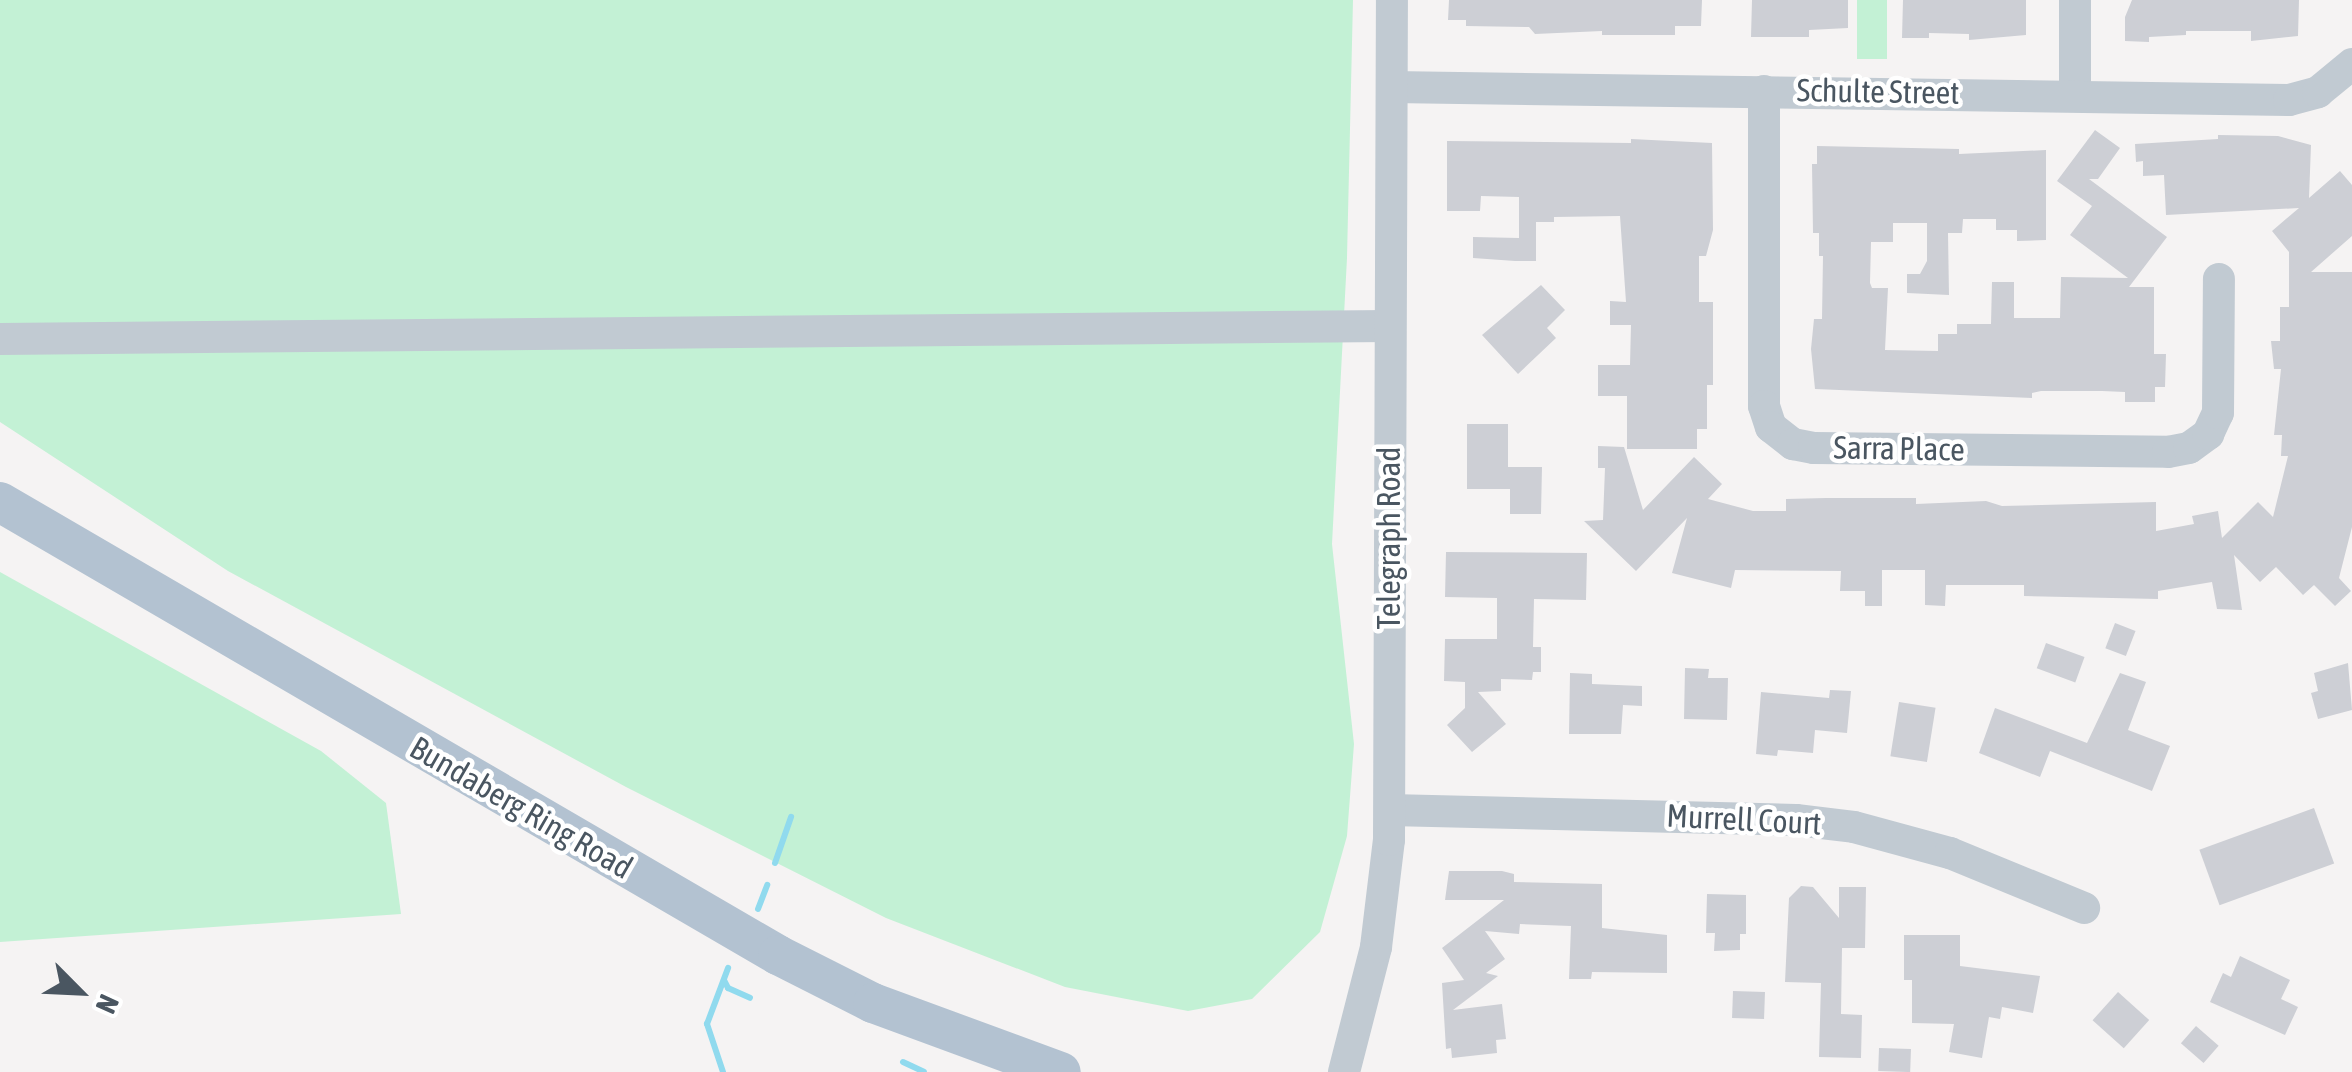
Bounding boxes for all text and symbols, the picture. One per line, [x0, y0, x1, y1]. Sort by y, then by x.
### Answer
street label: Schulte Street [1796, 71, 1960, 113]
street label: Sarra Place [1833, 429, 1965, 469]
street label: Telegraph Road [1370, 447, 1408, 629]
street label: Bundaberg Ring Road [403, 729, 639, 887]
street label: Murrell Court [1666, 797, 1822, 843]
north arrow [30, 942, 130, 1042]
text: N [89, 990, 125, 1018]

